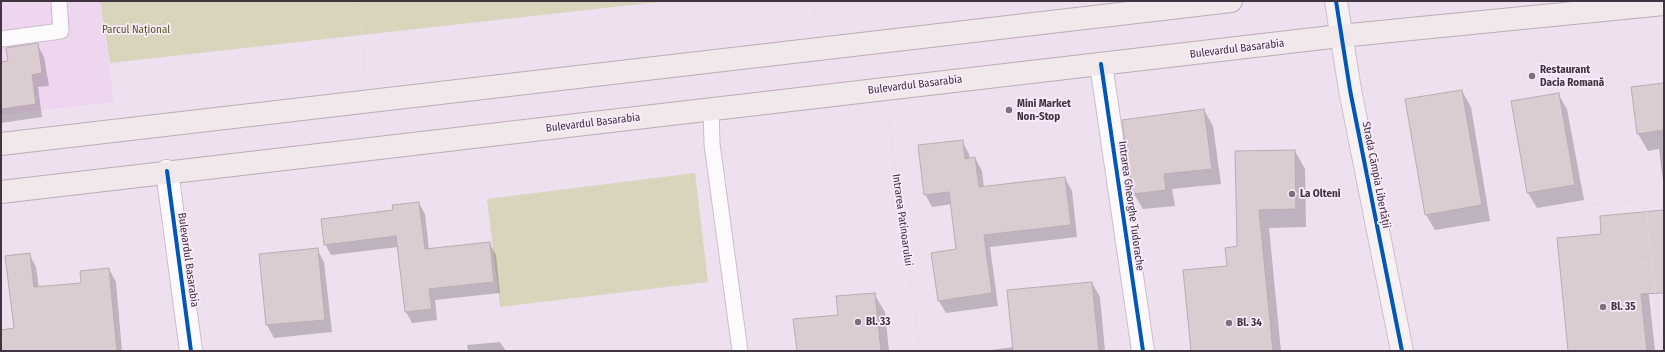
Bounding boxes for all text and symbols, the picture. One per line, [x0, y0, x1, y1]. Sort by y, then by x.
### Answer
park label: Parcul Național [102, 23, 170, 37]
street label: Bulevardul Basarabia [1189, 37, 1285, 61]
place label: Restaurant Dacia Romană [1540, 63, 1604, 89]
marker: Restaurant Dacia Romană [1527, 71, 1537, 81]
street label: Bulevardul Basarabia [867, 73, 963, 97]
place label: Mini Market Non-Stop [1017, 97, 1071, 123]
marker: Mini Market Non-Stop [1004, 105, 1014, 115]
street label: Bulevardul Basarabia [545, 111, 641, 135]
street label: Strada Câmpia Libertății [1359, 120, 1393, 230]
street label: Intrarea Gheorghe Tudorache [1115, 140, 1147, 272]
street label: Intrarea Patinoarului [889, 173, 915, 267]
place label: La Olteni [1300, 187, 1341, 201]
marker: La Olteni [1287, 189, 1297, 199]
street label: Bulevardul Basarabia [175, 212, 201, 308]
place label: Bl. 35 [1611, 300, 1636, 314]
marker: Bl. 35 [1598, 302, 1608, 312]
place label: Bl. 33 [866, 315, 890, 329]
place label: Bl. 34 [1237, 316, 1262, 330]
marker: Bl. 33 [853, 317, 863, 327]
marker: Bl. 34 [1224, 318, 1234, 328]

